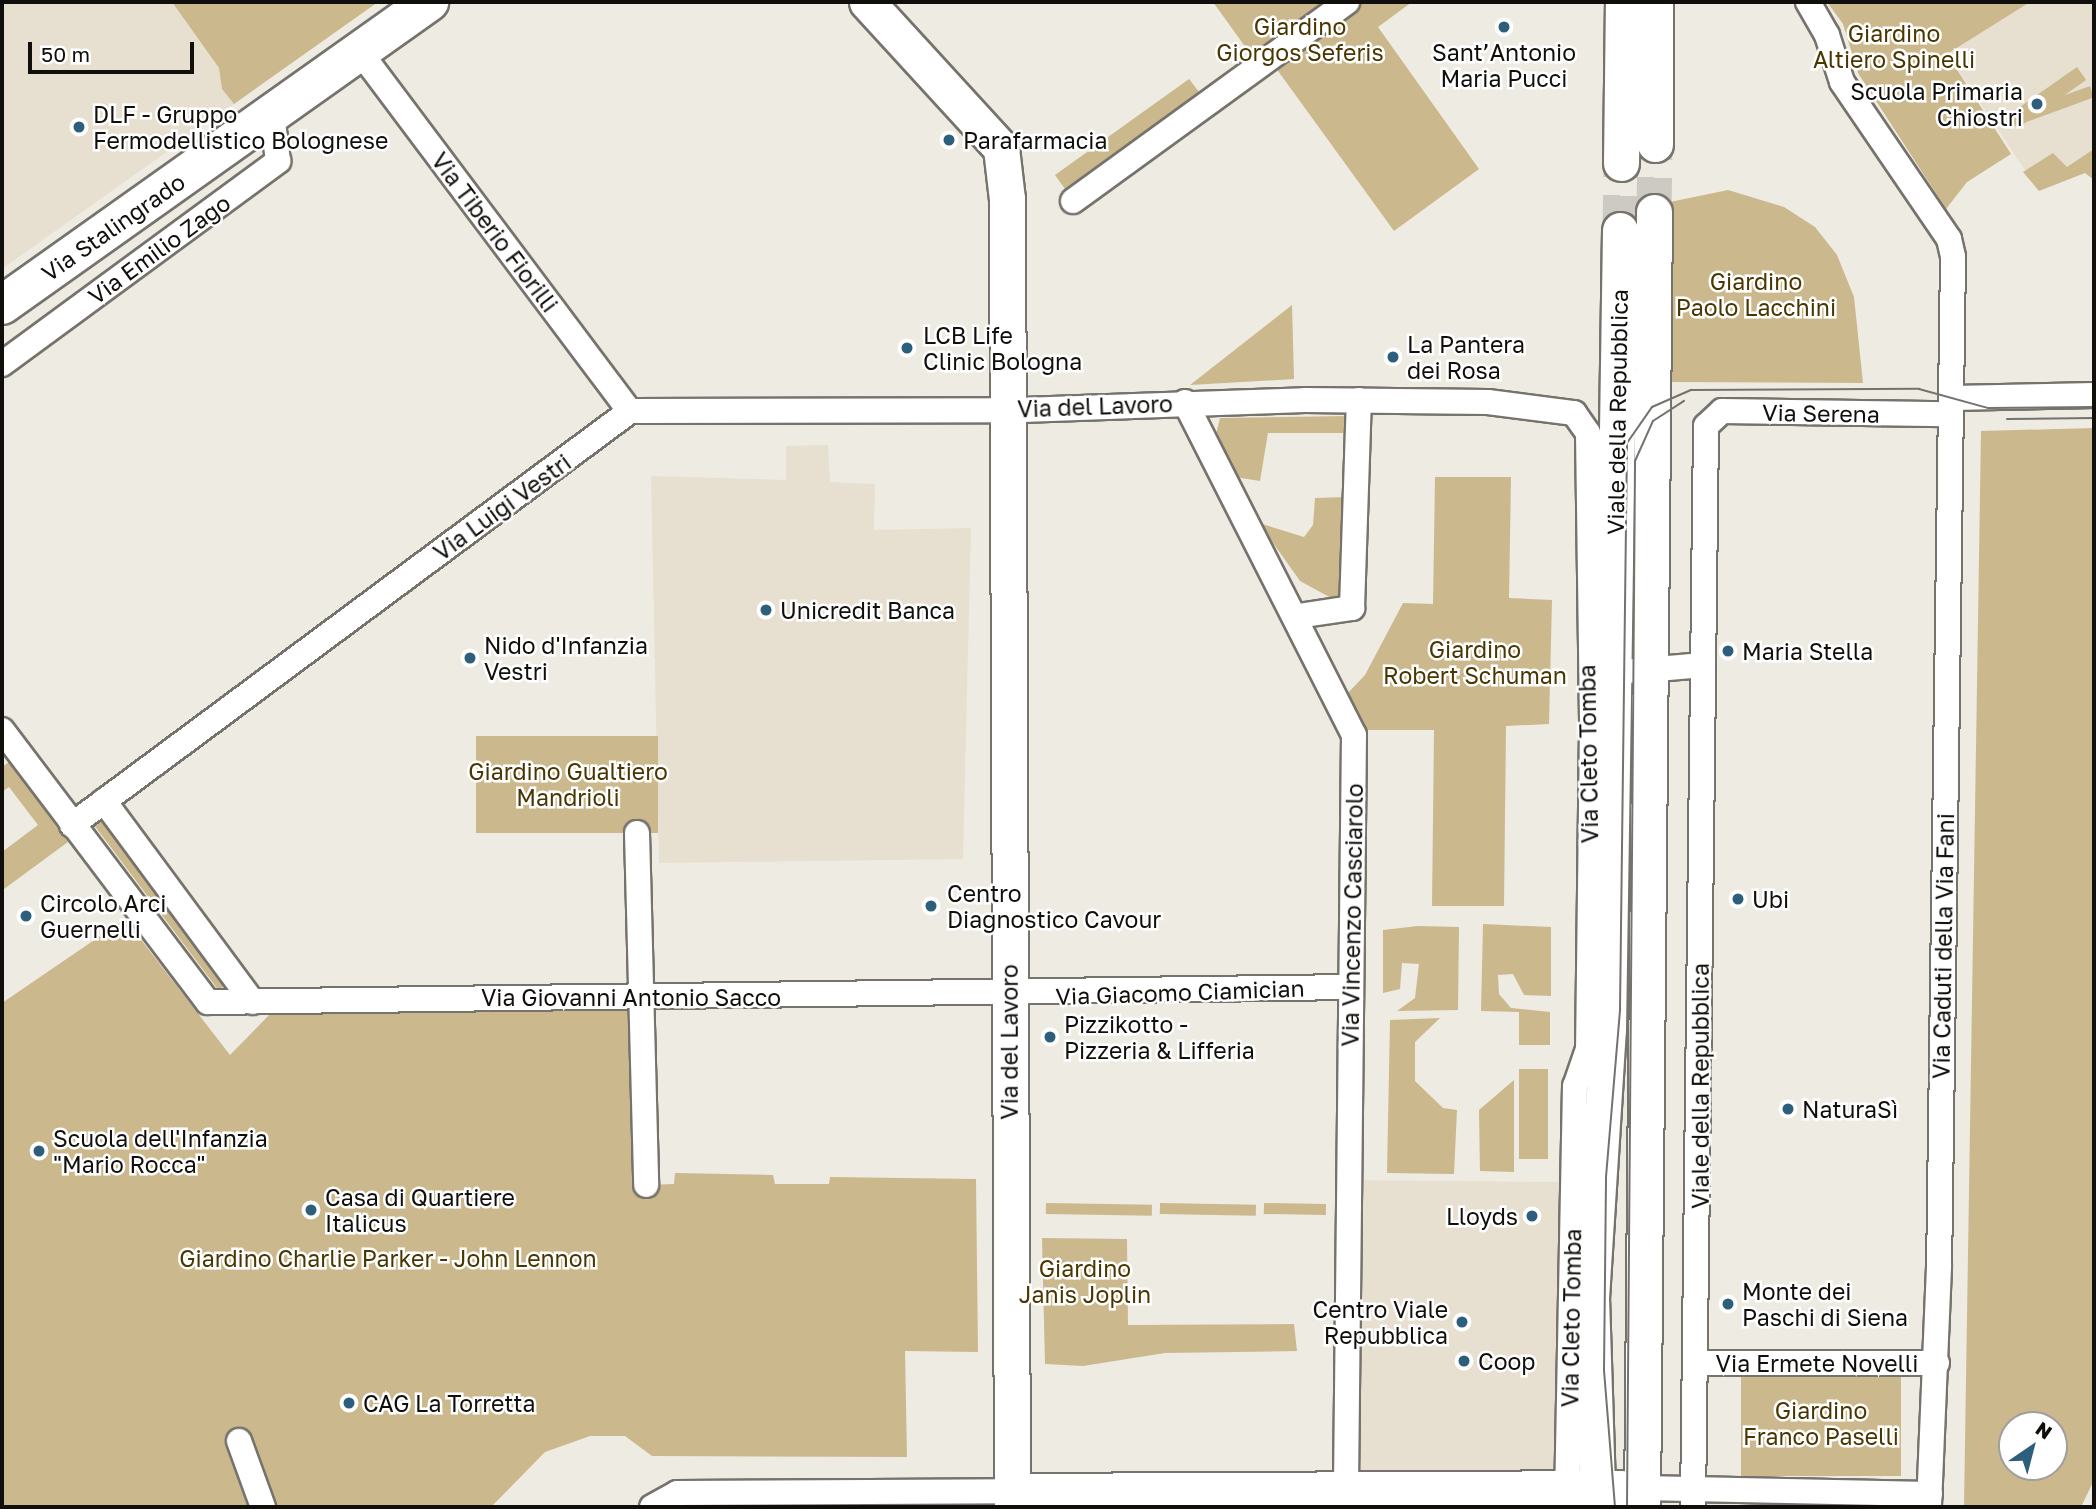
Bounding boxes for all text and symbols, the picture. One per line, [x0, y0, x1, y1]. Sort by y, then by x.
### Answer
park label: Giardino Giorgos Seferis [1216, 12, 1384, 66]
marker: Sant’Antonio Maria Pucci [1496, 19, 1512, 35]
park label: Giardino Altiero Spinelli [1813, 19, 1975, 73]
scale bar [32, 28, 198, 72]
place label: Sant’Antonio Maria Pucci [1432, 38, 1576, 92]
text: 50 m [41, 41, 90, 67]
place label: Scuola Primaria Chiostri [1850, 77, 2023, 131]
marker: Scuola Primaria Chiostri [2029, 96, 2045, 112]
place label: DLF - Gruppo Fermodellistico Bolognese [93, 100, 388, 154]
marker: DLF - Gruppo Fermodellistico Bolognese [71, 119, 87, 135]
place label: Parafarmacia [963, 126, 1108, 154]
marker: Parafarmacia [941, 132, 957, 148]
street label: Via Tiberio Fiorilli [426, 147, 564, 317]
street label: Via Stalingrado [36, 167, 190, 287]
street label: Via Emilio Zago [83, 188, 235, 310]
park label: Giardino Paolo Lacchini [1676, 267, 1836, 321]
street label: Viale della Repubblica [1601, 289, 1633, 535]
place label: LCB Life Clinic Bologna [923, 321, 1082, 375]
place label: La Pantera dei Rosa [1407, 330, 1525, 384]
marker: LCB Life Clinic Bologna [897, 338, 917, 358]
marker: La Pantera dei Rosa [1385, 349, 1401, 365]
street label: Via del Lavoro [1017, 389, 1173, 423]
street label: Via Serena [1762, 398, 1880, 428]
street label: Via Luigi Vestri [428, 448, 576, 566]
place label: Unicredit Banca [780, 596, 955, 624]
marker: Unicredit Banca [758, 602, 774, 618]
place label: Nido d'Infanzia Vestri [484, 631, 648, 685]
park label: Giardino Robert Schuman [1383, 635, 1567, 689]
place label: Maria Stella [1742, 637, 1873, 665]
marker: Maria Stella [1720, 643, 1736, 659]
marker: Nido d'Infanzia Vestri [462, 650, 478, 666]
street label: Via Cleto Tomba [1573, 664, 1603, 844]
park label: Giardino Gualtiero Mandrioli [468, 757, 668, 811]
street label: Via Vincenzo Casciarolo [1336, 783, 1368, 1047]
street label: Via Caduti della Via Fani [1927, 813, 1959, 1079]
place label: Centro Diagnostico Cavour [947, 879, 1161, 933]
place label: Ubi [1752, 885, 1789, 913]
place label: Circolo Arci Guernelli [40, 889, 166, 943]
marker: Ubi [1730, 891, 1746, 907]
marker: Centro Diagnostico Cavour [921, 896, 941, 916]
marker: Circolo Arci Guernelli [18, 908, 34, 924]
street label: Viale della Repubblica [1686, 963, 1714, 1209]
street label: Via del Lavoro [995, 964, 1023, 1120]
street label: Via Giacomo Ciamician [1055, 974, 1305, 1010]
street label: Via Giovanni Antonio Sacco [481, 983, 781, 1011]
place label: Pizzikotto - Pizzeria & Lifferia [1064, 1010, 1255, 1064]
marker: Pizzikotto - Pizzeria & Lifferia [1042, 1029, 1058, 1045]
place label: NaturaSì [1802, 1095, 1898, 1123]
marker: NaturaSì [1780, 1101, 1796, 1117]
place label: Scuola dell'Infanzia "Mario Rocca" [53, 1124, 268, 1178]
marker: Scuola dell'Infanzia "Mario Rocca" [31, 1143, 47, 1159]
place label: Casa di Quartiere Italicus [325, 1183, 515, 1237]
marker: Casa di Quartiere Italicus [303, 1202, 319, 1218]
place label: Lloyds [1446, 1202, 1518, 1230]
marker: Lloyds [1524, 1208, 1540, 1224]
street label: Via Cleto Tomba [1556, 1228, 1586, 1408]
park label: Giardino Charlie Parker - John Lennon [179, 1244, 597, 1272]
park label: Giardino Janis Joplin [1019, 1254, 1151, 1308]
place label: Monte dei Paschi di Siena [1742, 1277, 1908, 1331]
place label: Centro Viale Repubblica [1313, 1295, 1448, 1349]
marker: Monte dei Paschi di Siena [1720, 1296, 1736, 1312]
marker: Centro Viale Repubblica [1454, 1314, 1470, 1330]
place label: Coop [1478, 1347, 1535, 1375]
street label: Via Ermete Novelli [1716, 1349, 1918, 1377]
marker: Coop [1456, 1353, 1472, 1369]
place label: CAG La Torretta [363, 1389, 535, 1417]
marker: CAG La Torretta [341, 1395, 357, 1411]
park label: Giardino Franco Paselli [1743, 1396, 1899, 1450]
north arrow [1998, 1411, 2068, 1481]
text: N [2032, 1416, 2057, 1444]

